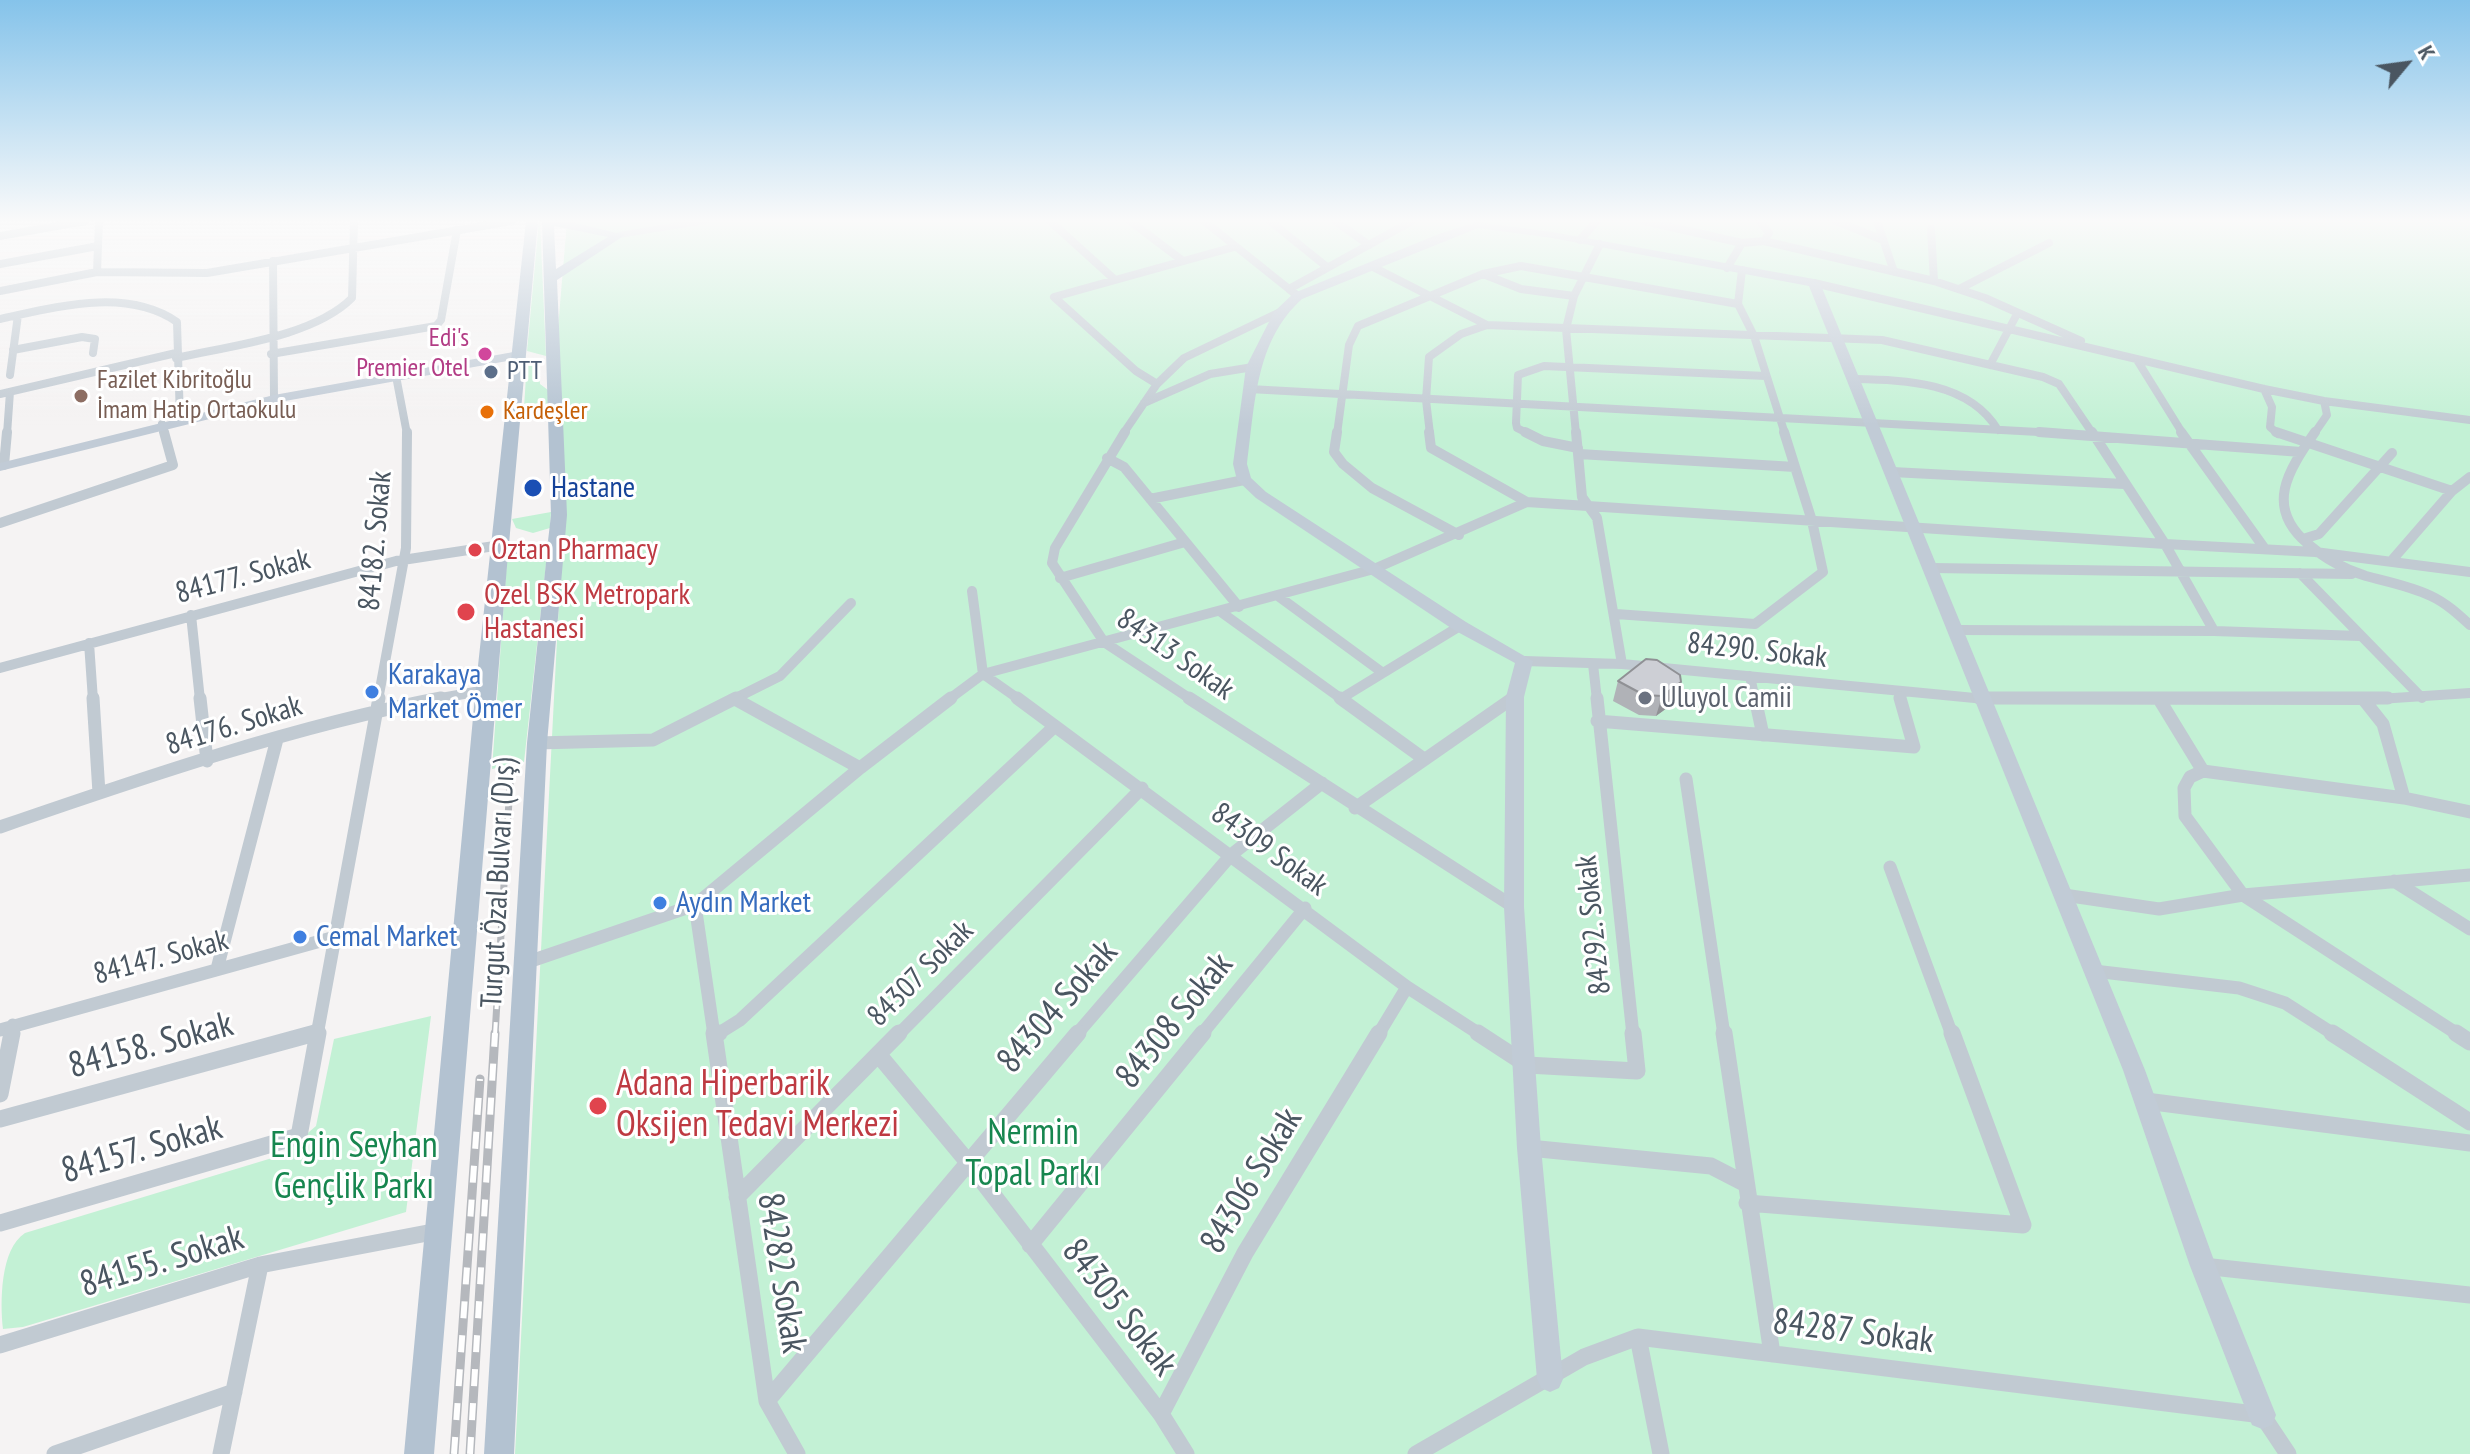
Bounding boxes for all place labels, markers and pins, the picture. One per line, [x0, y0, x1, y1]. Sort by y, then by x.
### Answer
place label: Edi's Premier Otel [356, 323, 469, 384]
marker: Edi's Premier Otel [476, 345, 494, 363]
place label: PTT [507, 356, 542, 388]
marker: PTT [482, 363, 500, 381]
place label: Fazilet Kibritoğlu İmam Hatip Ortaokulu [97, 365, 296, 426]
marker: Fazilet Kibritoğlu İmam Hatip Ortaokulu [72, 387, 90, 405]
place label: Kardeşler [503, 396, 587, 428]
marker: Kardeşler [478, 403, 496, 421]
place label: Hastane [551, 470, 635, 506]
marker: Hastane [522, 477, 544, 499]
place label: Oztan Pharmacy [491, 532, 658, 568]
marker: Oztan Pharmacy [466, 541, 484, 559]
place label: Ozel BSK Metropark Hastanesi [484, 577, 690, 648]
marker: Ozel BSK Metropark Hastanesi [455, 601, 477, 623]
place label: Karakaya Market Ömer [388, 657, 522, 728]
place label: Uluyol Camii [1661, 680, 1792, 716]
marker: Karakaya Market Ömer [363, 683, 381, 701]
marker: Uluyol Camii [1636, 689, 1654, 707]
place label: Aydın Market [676, 885, 811, 921]
marker: Aydın Market [651, 894, 669, 912]
place label: Cemal Market [316, 919, 457, 955]
marker: Cemal Market [291, 928, 309, 946]
place label: Adana Hiperbarik Oksijen Tedavi Merkezi [616, 1063, 899, 1148]
marker: Adana Hiperbarik Oksijen Tedavi Merkezi [587, 1095, 609, 1117]

